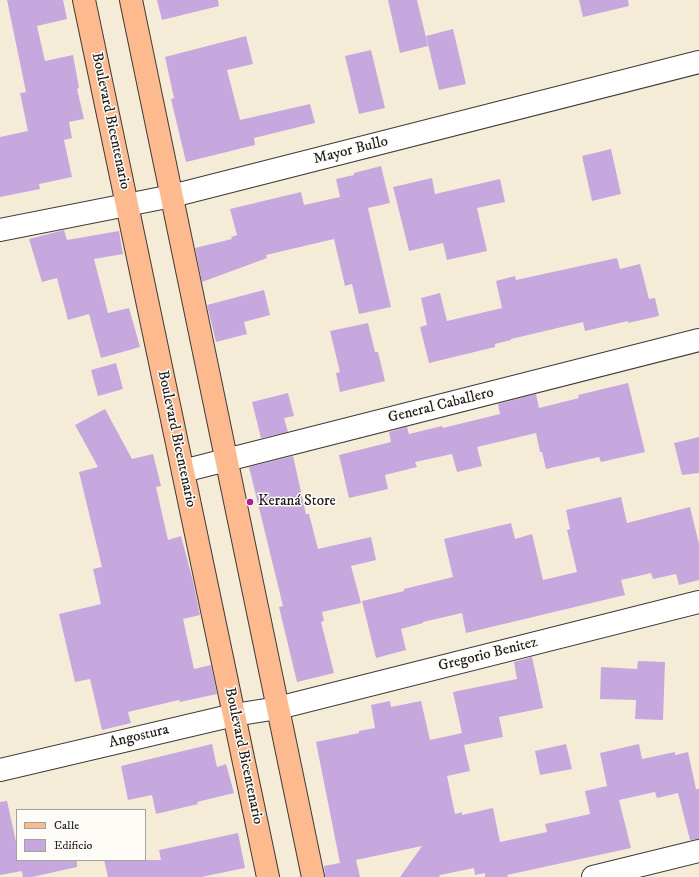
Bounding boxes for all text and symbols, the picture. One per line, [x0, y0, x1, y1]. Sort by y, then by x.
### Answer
street label: Boulevard Bicentenario [87, 51, 133, 191]
street label: Mayor Bullo [312, 133, 390, 169]
street label: Boulevard Bicentenario [153, 369, 199, 509]
street label: General Caballero [386, 384, 496, 428]
place label: Keraná Store [258, 493, 336, 511]
marker: Keraná Store [245, 497, 255, 507]
street label: Gregorio Benitez [437, 634, 539, 676]
street label: Boulevard Bicentenario [220, 686, 266, 826]
street label: Angostura [107, 721, 171, 753]
legend [16, 809, 146, 861]
text: Calle [54, 818, 79, 833]
text: Edificio [54, 838, 92, 853]

